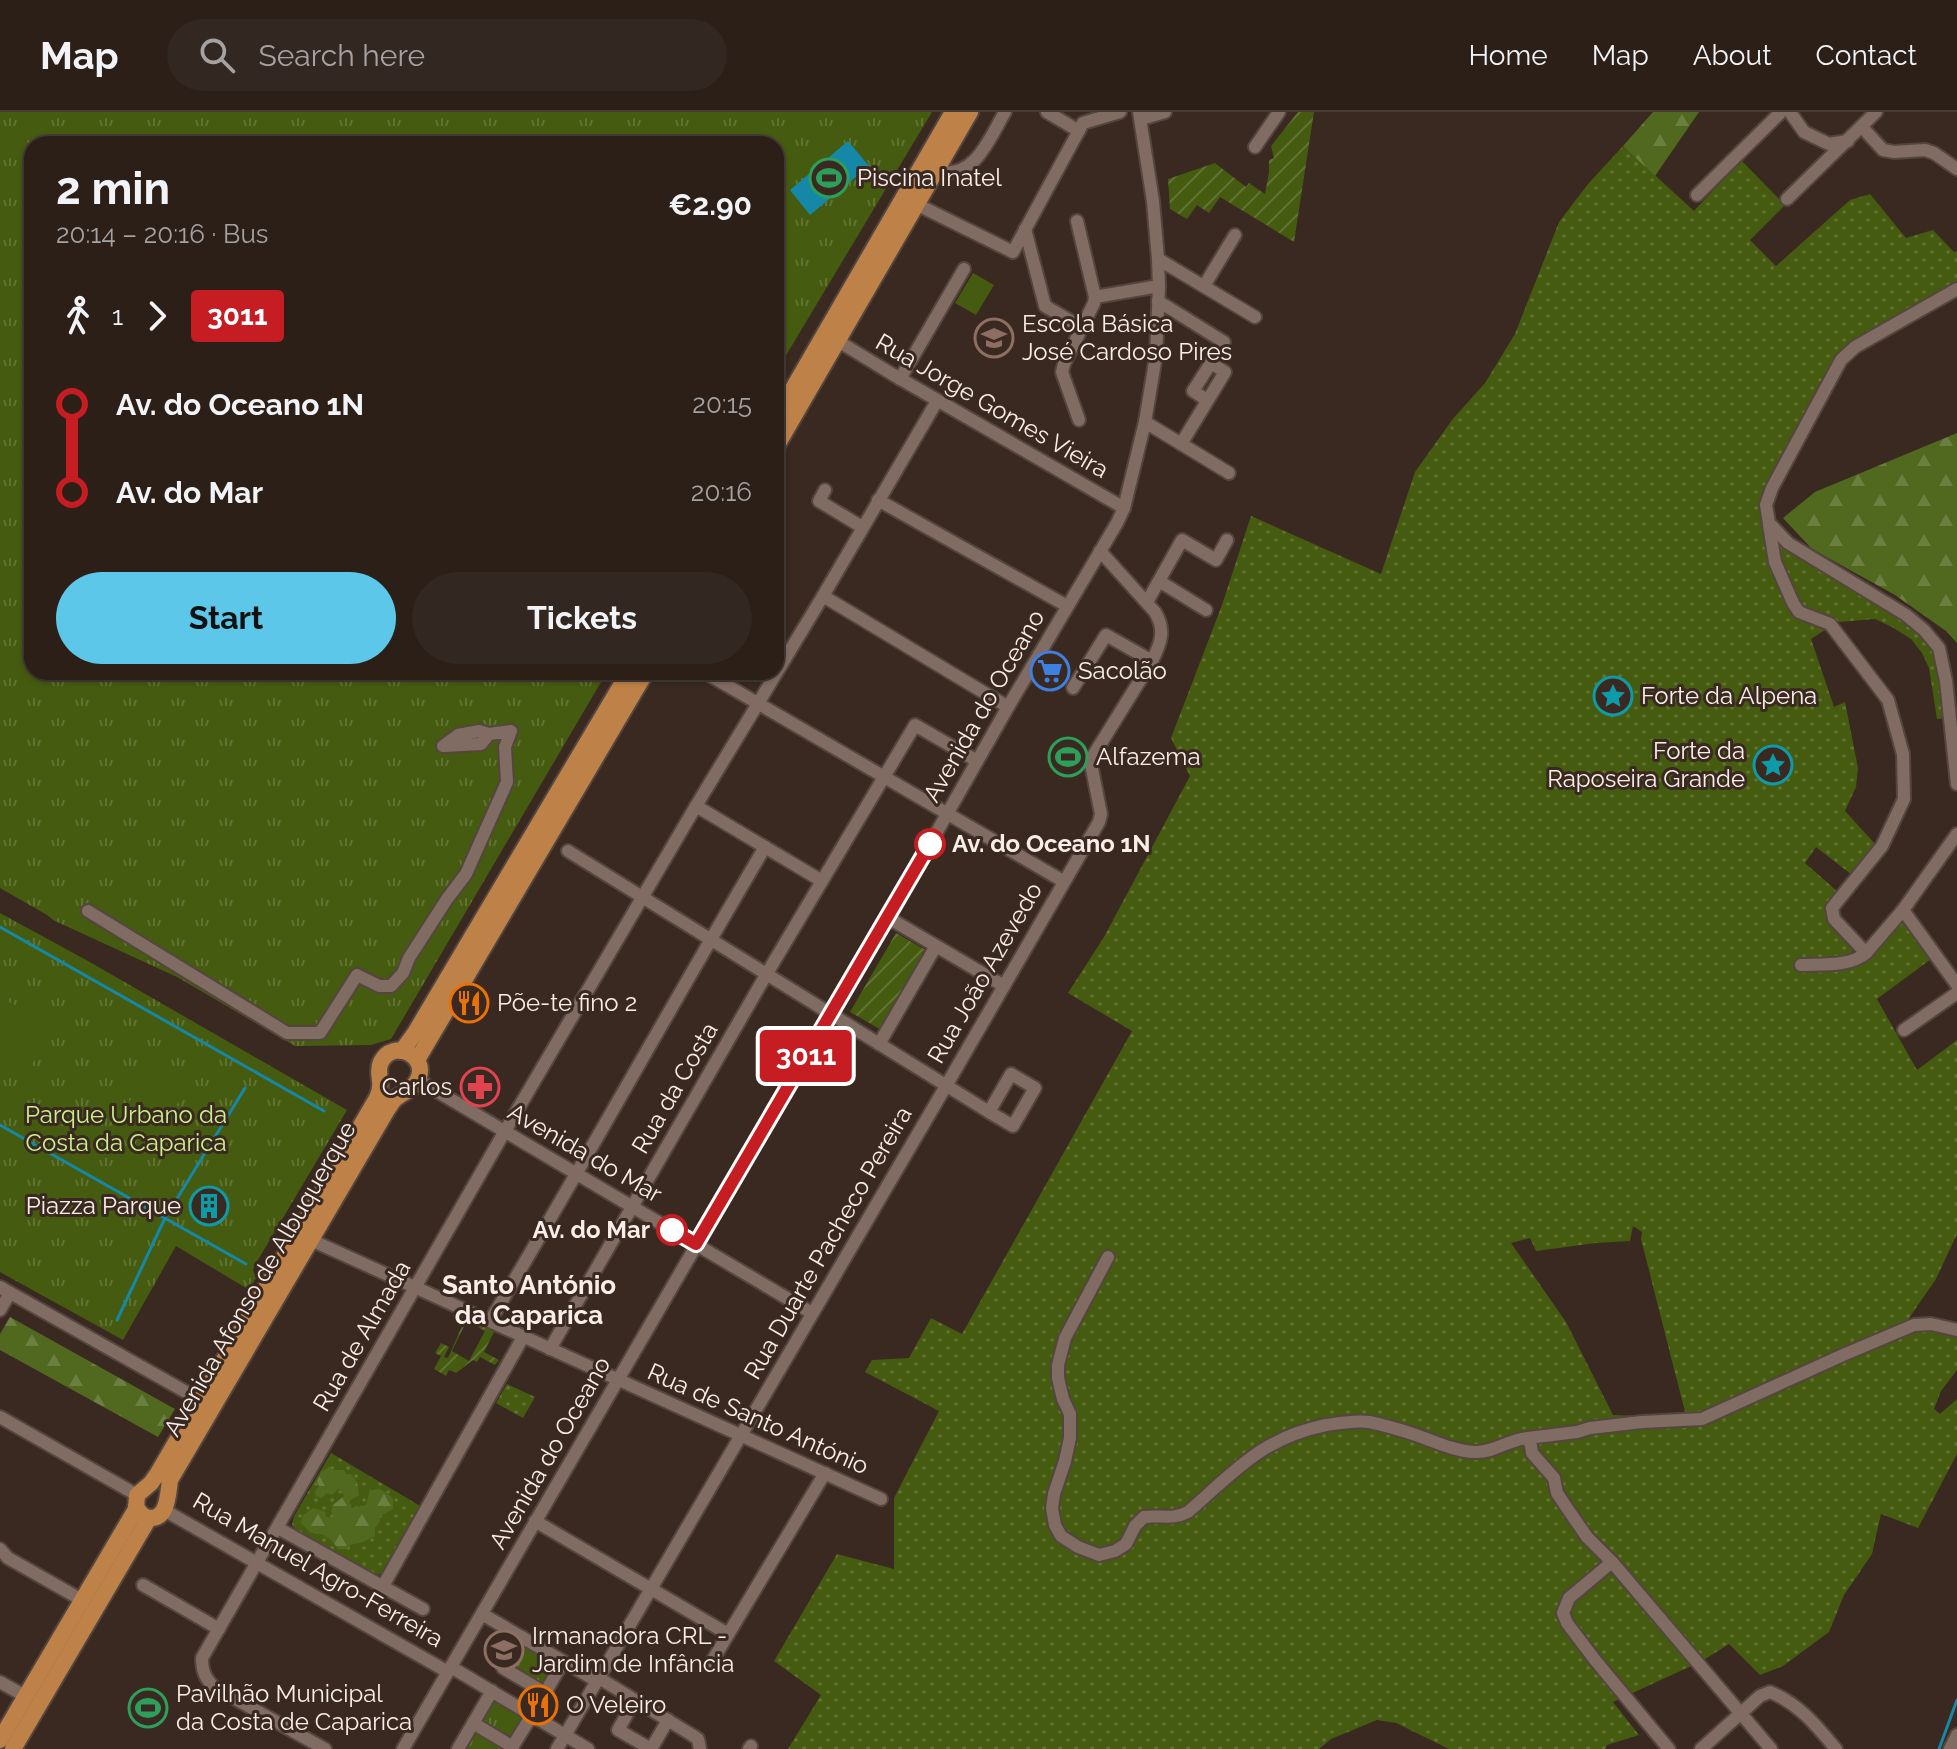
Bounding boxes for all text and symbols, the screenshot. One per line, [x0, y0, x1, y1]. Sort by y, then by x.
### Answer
search box [167, 19, 727, 91]
text: Map [40, 33, 119, 78]
icon: search [195, 33, 239, 77]
text: Search here [259, 38, 425, 73]
text: Home [1468, 39, 1548, 72]
text: Map [1592, 39, 1649, 72]
text: About [1693, 39, 1772, 72]
text: Contact [1816, 39, 1917, 72]
sports icon: Piscina Inatel [808, 157, 850, 199]
text: 2 min [56, 163, 170, 214]
place label: Piscina Inatel [857, 163, 1002, 192]
text: €2.90 [668, 187, 752, 222]
text: 20:14 – 20:16 · Bus [56, 219, 268, 249]
icon: walk [56, 294, 100, 338]
icon: forward [135, 294, 179, 338]
text: 3011 [207, 299, 268, 332]
text: 1 [112, 301, 123, 331]
place label: Escola Básica José Cardoso Pires [1022, 309, 1232, 366]
school or university icon: Escola Básica José Cardoso Pires [973, 317, 1015, 359]
street label: Rua Jorge Gomes Vieira [871, 327, 1114, 484]
text: Av. do Oceano 1N [116, 387, 364, 422]
text: 20:15 [692, 389, 752, 419]
text: Av. do Mar [116, 475, 263, 510]
text: 20:16 [691, 477, 752, 507]
button: Start [56, 572, 396, 664]
button: Tickets [412, 572, 752, 664]
street label: Avenida do Oceano [917, 604, 1050, 807]
supermarket icon: Sacolão [1029, 650, 1071, 692]
place label: Sacolão [1078, 656, 1167, 685]
place icon: Forte da Alpena [1592, 675, 1634, 717]
place label: Forte da Alpena [1641, 681, 1817, 710]
sports icon: Alfazema [1047, 736, 1089, 778]
place label: Forte da Raposeira Grande [1547, 736, 1745, 793]
place label: Alfazema [1096, 742, 1200, 771]
place icon: Forte da Raposeira Grande [1752, 744, 1794, 786]
marker: Av. do Oceano 1N [915, 829, 945, 859]
place label: Av. do Oceano 1N [952, 829, 1151, 858]
street label: Rua João Azevedo [921, 877, 1048, 1068]
restaurant icon: Põe-te fino 2 [448, 982, 490, 1024]
place label: Põe-te fino 2 [497, 988, 637, 1017]
street label: Rua da Costa [625, 1017, 724, 1158]
line badge: 3011 [750, 1030, 862, 1082]
text: 3011 [776, 1039, 836, 1072]
pharmacy icon: Carlos [459, 1066, 501, 1108]
place label: Carlos [382, 1072, 452, 1101]
street label: Avenida do Mar [503, 1097, 668, 1209]
park label: Parque Urbano da Costa da Caparica [25, 1100, 227, 1157]
street label: Rua Duarte Pacheco Pereira [737, 1101, 918, 1384]
street label: Avenida Afonso de Albuquerque [157, 1116, 362, 1441]
building icon: Piazza Parque [188, 1185, 230, 1227]
place label: Piazza Parque [26, 1191, 181, 1220]
place label: Av. do Mar [532, 1215, 650, 1244]
marker: Av. do Mar [657, 1215, 687, 1245]
street label: Rua de Almada [307, 1255, 416, 1416]
district label: Santo António da Caparica [442, 1270, 616, 1330]
street label: Avenida do Oceano [483, 1351, 616, 1554]
street label: Rua de Santo António [643, 1357, 873, 1480]
street label: Rua Manuel Agro-Ferreira [188, 1486, 449, 1653]
place label: Irmanadora CRL - Jardim de Infância [532, 1621, 734, 1678]
school or university icon: Irmanadora CRL - Jardim de Infância [483, 1629, 525, 1671]
place label: Pavilhão Municipal da Costa de Caparica [176, 1679, 412, 1736]
restaurant icon: O Veleiro [517, 1684, 559, 1726]
sports icon: Pavilhão Municipal da Costa de Caparica [127, 1687, 169, 1729]
place label: O Veleiro [566, 1690, 666, 1719]

